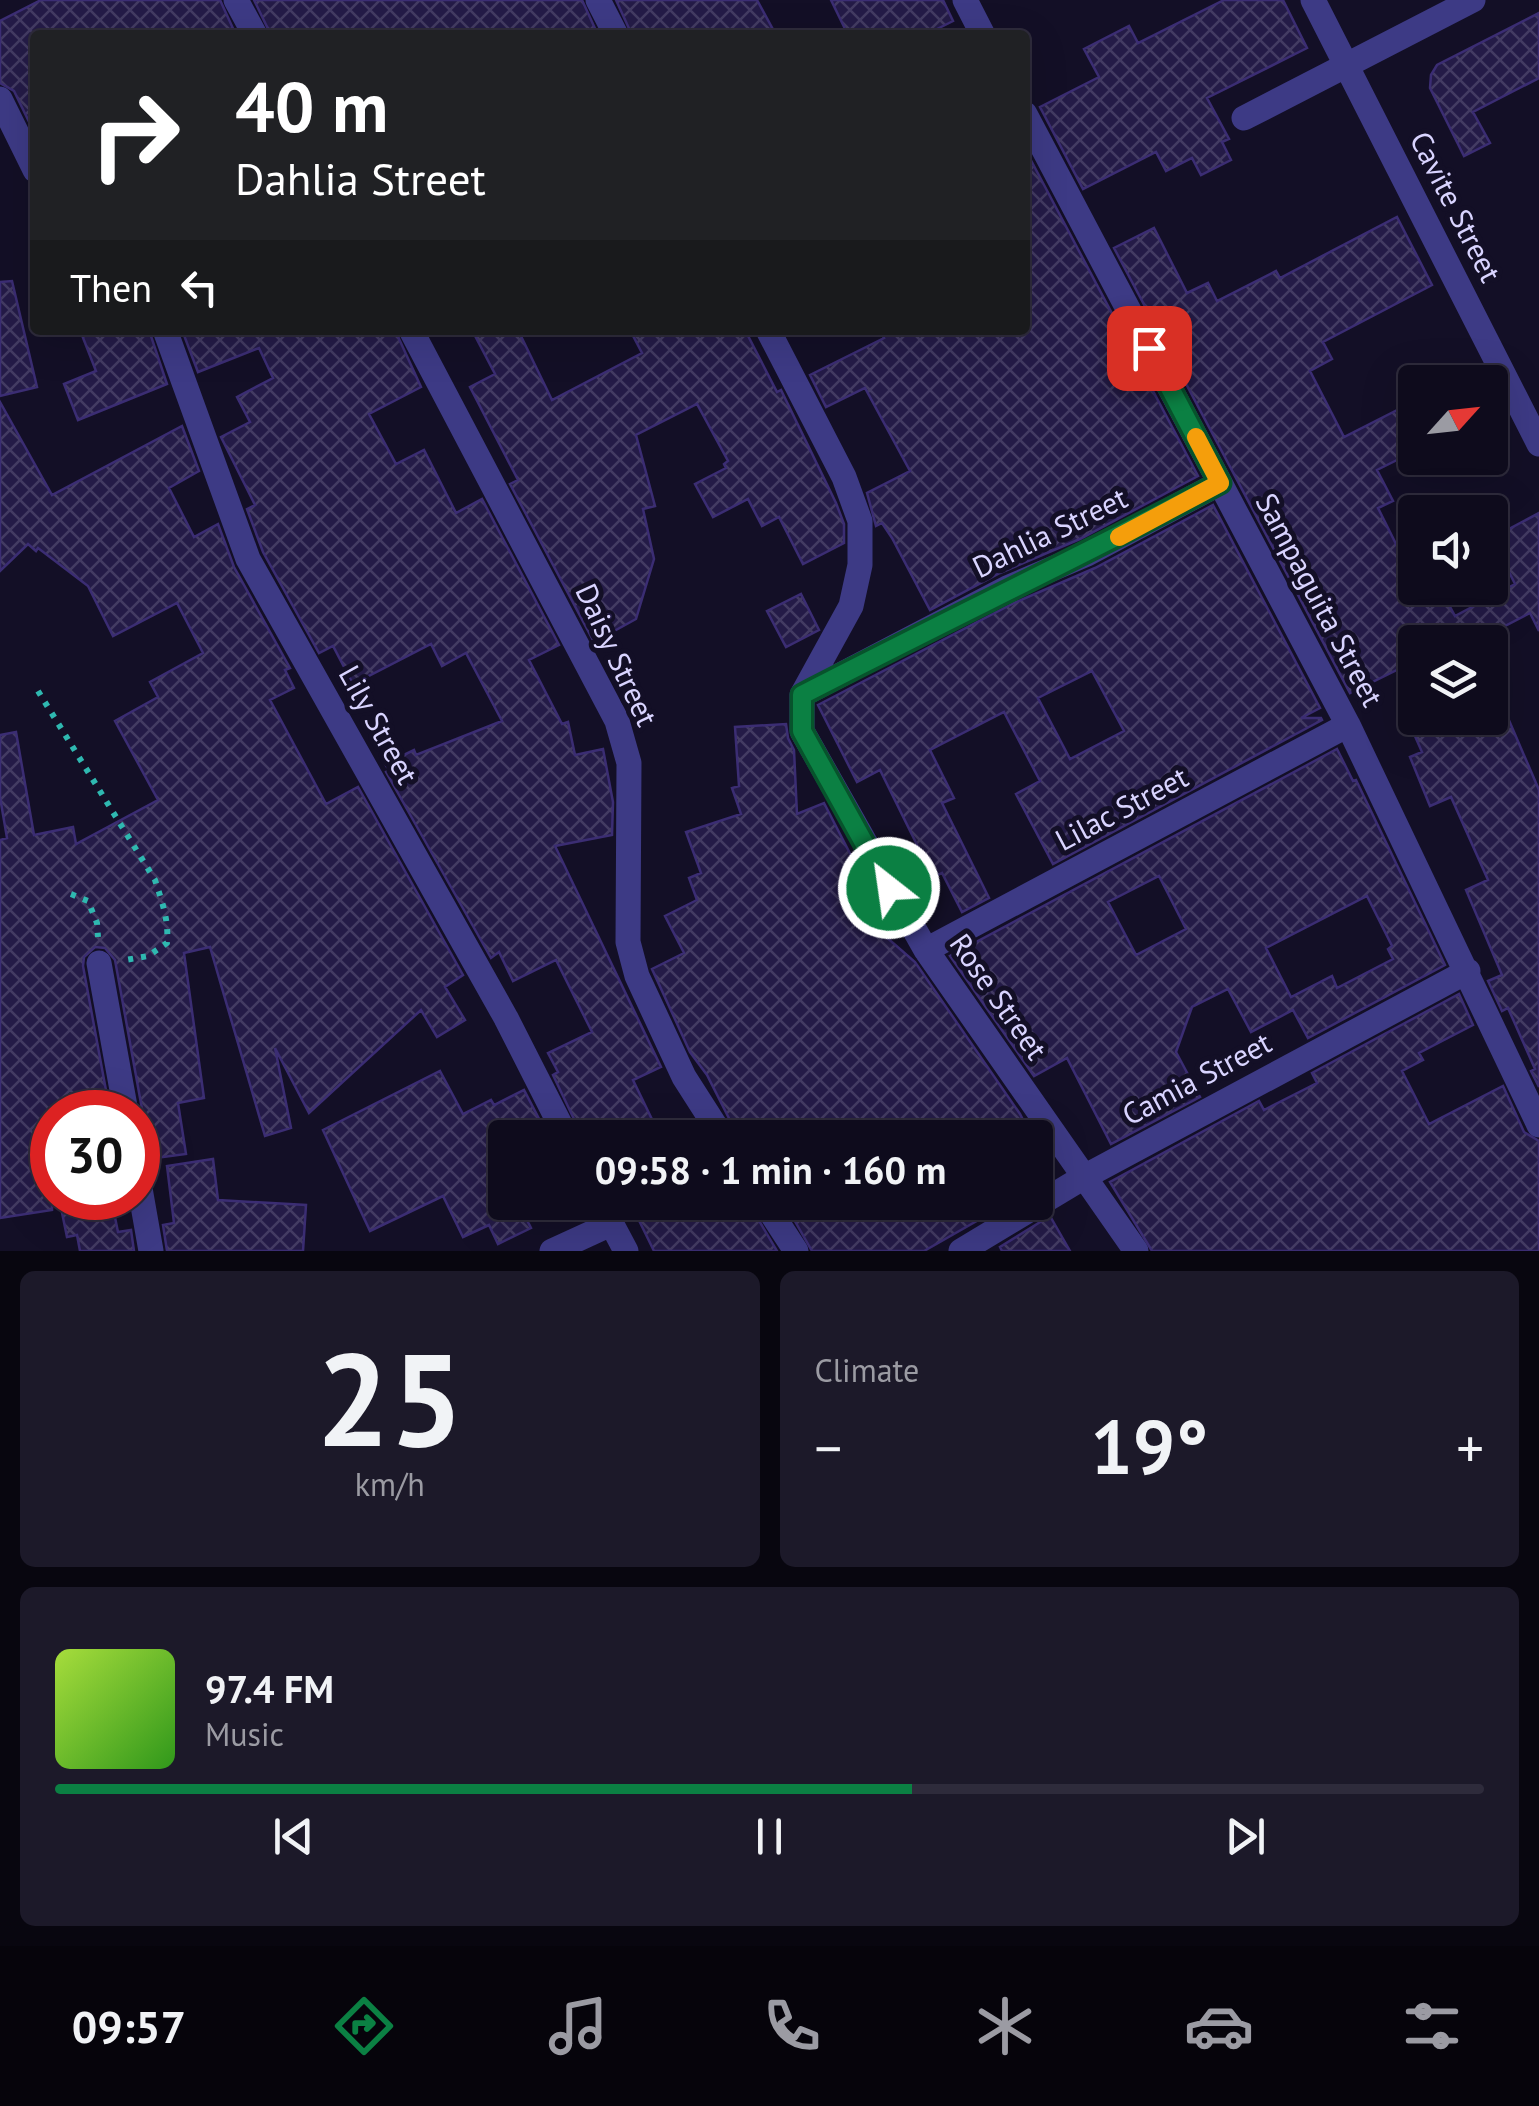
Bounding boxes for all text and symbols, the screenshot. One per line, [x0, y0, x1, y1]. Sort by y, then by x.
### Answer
text: 40 m [235, 61, 388, 151]
icon: right [70, 70, 200, 200]
street label: Cavite Street [1402, 125, 1511, 288]
text: Dahlia Street [235, 149, 486, 207]
icon: left [172, 260, 227, 315]
text: Then [70, 263, 152, 312]
pin [1107, 306, 1192, 391]
icon: arrive [1122, 321, 1177, 376]
north arrow [1398, 365, 1508, 475]
map controls [1398, 365, 1508, 735]
street label: Dahlia Street [966, 477, 1133, 586]
street label: Sampaguita Street [1248, 486, 1393, 713]
button: sound [1398, 495, 1508, 605]
street label: Daisy Street [567, 577, 667, 732]
button: layers [1398, 625, 1508, 735]
street label: Lily Street [331, 658, 428, 791]
street label: Lilac Street [1048, 757, 1194, 859]
position arrow [837, 836, 941, 940]
street label: Rose Street [942, 926, 1057, 1067]
street label: Camia Street [1115, 1022, 1278, 1133]
speed limit sign: 30 [30, 1090, 160, 1220]
text: 09:58 · 1 min · 160 m [595, 1145, 946, 1194]
text: 25 [316, 1314, 463, 1482]
text: Climate [815, 1349, 919, 1391]
text: 19° [1090, 1398, 1208, 1495]
text: − [815, 1412, 842, 1483]
text: + [1456, 1412, 1484, 1483]
text: km/h [355, 1463, 425, 1505]
text: 97.4 FM [205, 1664, 334, 1713]
text: Music [205, 1713, 284, 1755]
icon: previous [266, 1809, 321, 1864]
icon: pause [742, 1809, 797, 1864]
icon: next [1218, 1809, 1273, 1864]
icon: directions [329, 1991, 399, 2061]
icon: music [543, 1991, 613, 2061]
icon: phone [757, 1991, 827, 2061]
icon: climate [970, 1991, 1040, 2061]
icon: car [1184, 1991, 1254, 2061]
icon: filters [1397, 1991, 1467, 2061]
text: 09:57 [72, 1997, 186, 2055]

